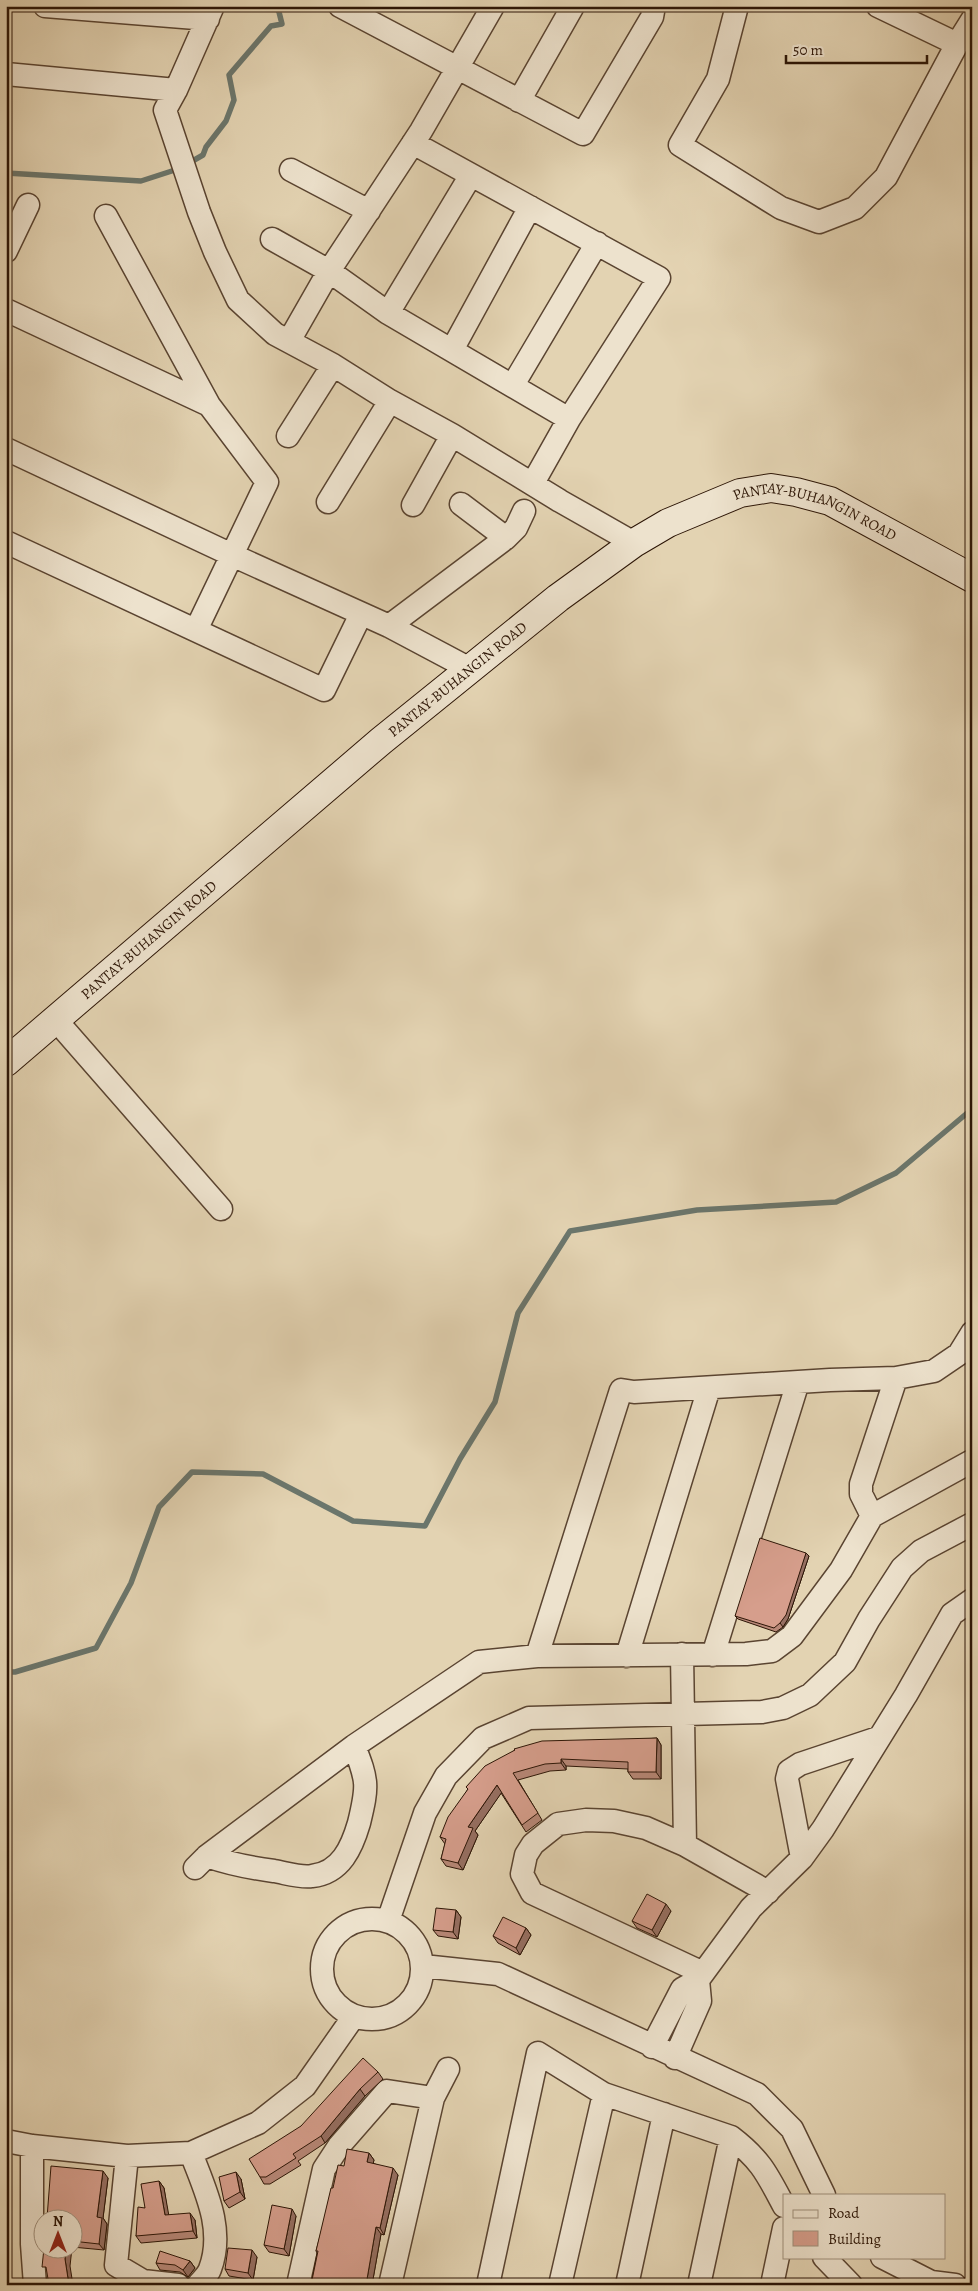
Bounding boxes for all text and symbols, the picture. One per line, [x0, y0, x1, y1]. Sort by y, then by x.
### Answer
scale bar [786, 32, 927, 64]
text: 50 m [793, 40, 823, 60]
street label: PANTAY-BUHANGIN ROAD [730, 477, 900, 545]
street label: PANTAY-BUHANGIN ROAD [384, 617, 531, 741]
street label: PANTAY-BUHANGIN ROAD [76, 876, 221, 1004]
legend [783, 2194, 946, 2258]
text: Road [828, 2203, 860, 2223]
north arrow [32, 2208, 82, 2258]
text: N [53, 2212, 63, 2231]
text: Building [828, 2229, 881, 2249]

